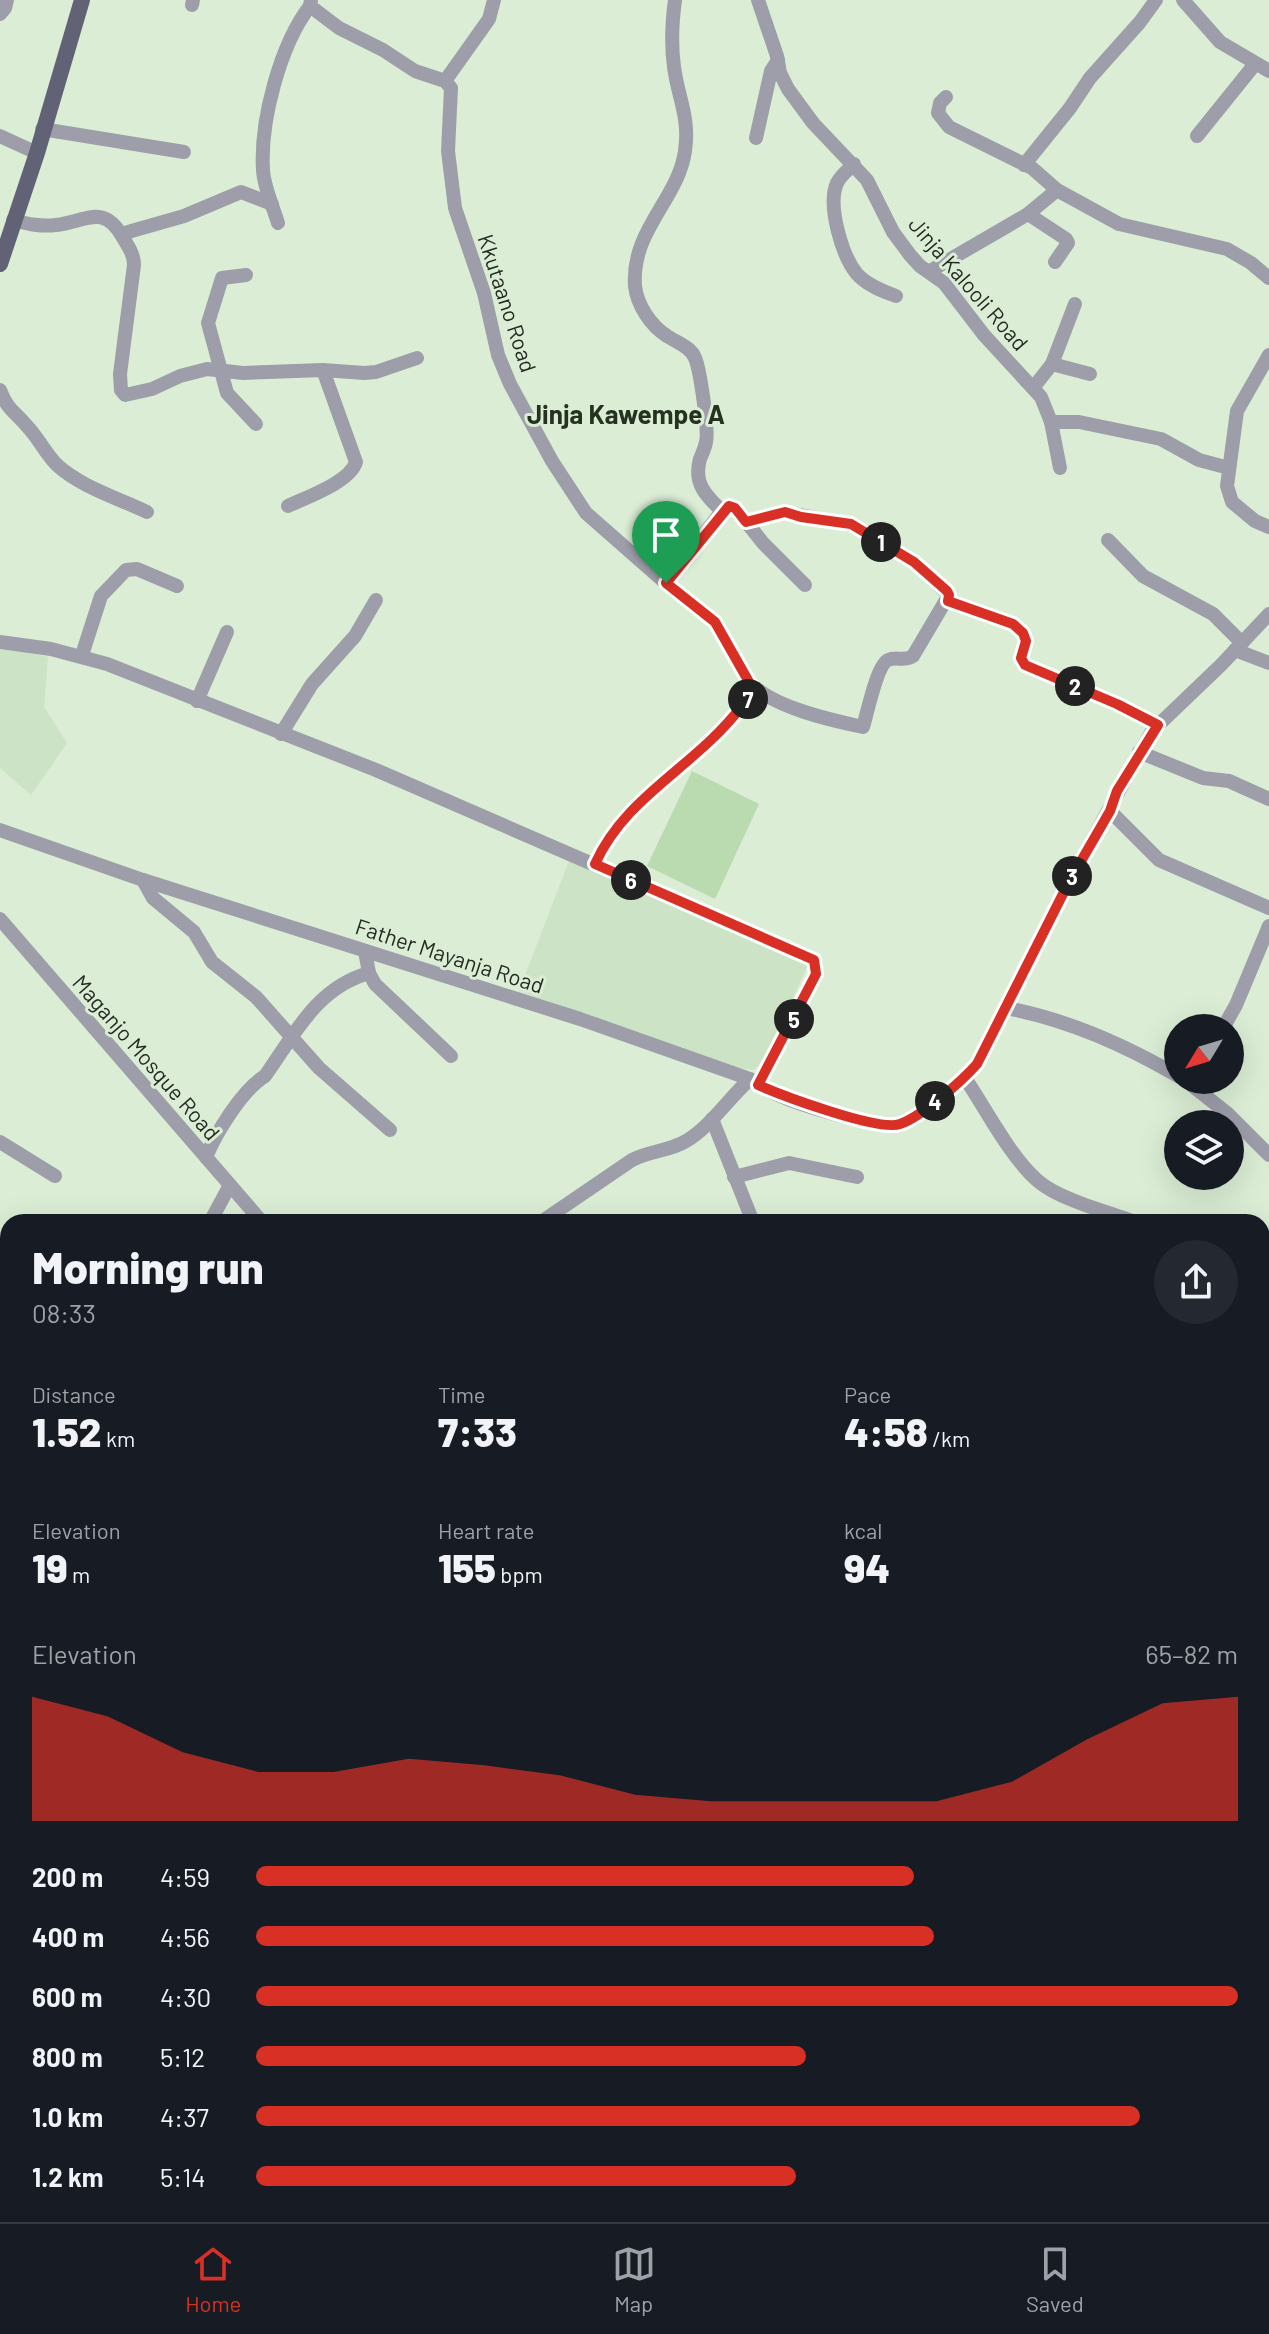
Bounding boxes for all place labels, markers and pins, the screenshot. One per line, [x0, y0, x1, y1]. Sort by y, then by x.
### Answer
pin [632, 501, 700, 583]
pin: 1 [861, 522, 901, 562]
pin: 2 [1055, 666, 1095, 706]
pin: 7 [728, 679, 768, 719]
pin: 3 [1052, 856, 1092, 896]
pin: 6 [611, 860, 651, 900]
pin: 5 [774, 999, 814, 1039]
pin: 4 [915, 1081, 955, 1121]

